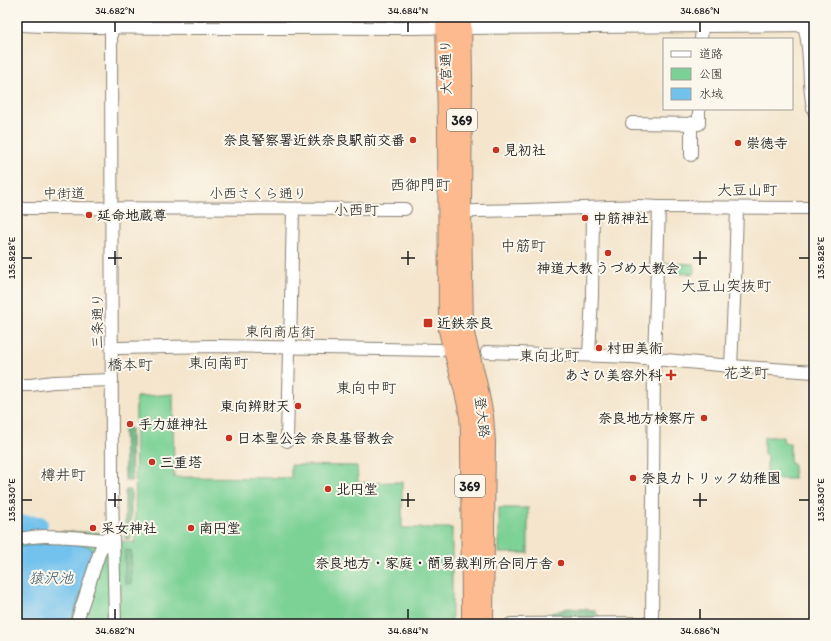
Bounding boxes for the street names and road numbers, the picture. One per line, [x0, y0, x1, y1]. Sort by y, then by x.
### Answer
street label: 大宮通り [437, 39, 455, 95]
road number: 369 [447, 109, 477, 131]
street label: 中街道 [43, 185, 85, 202]
street label: 小西さくら通り [209, 185, 307, 202]
street label: 三条通り [89, 293, 106, 349]
street label: 東向商店街 [245, 323, 315, 341]
street label: 登大路 [471, 395, 493, 439]
road number: 369 [455, 475, 485, 497]

